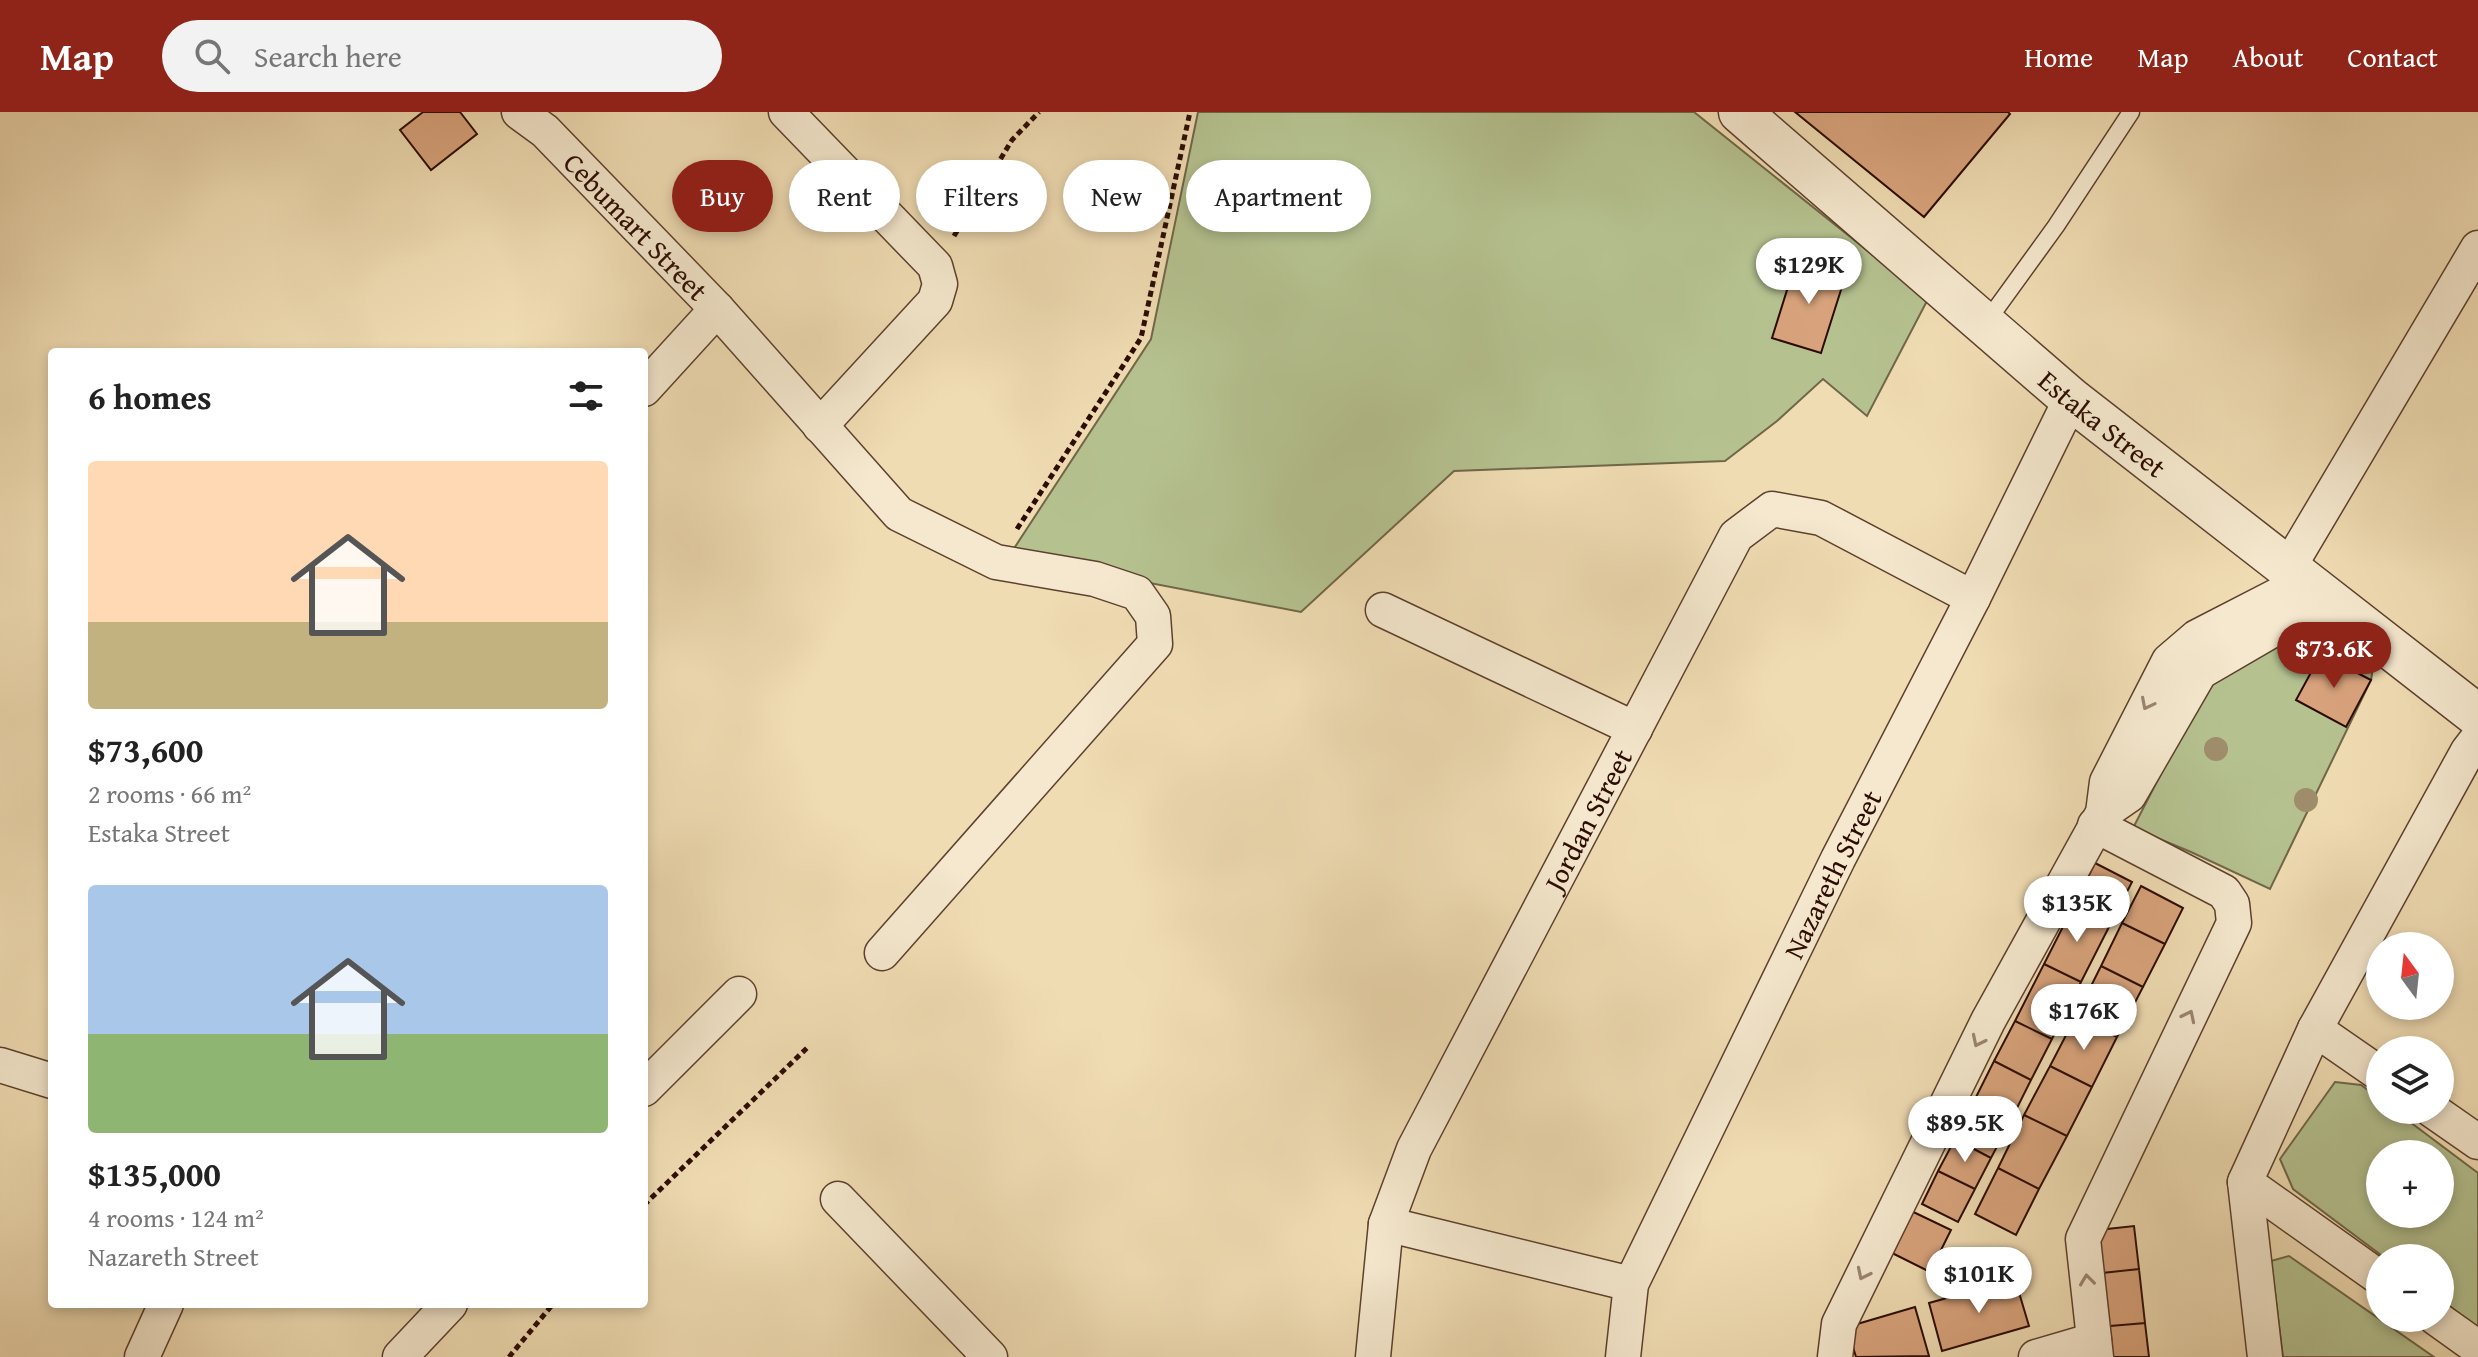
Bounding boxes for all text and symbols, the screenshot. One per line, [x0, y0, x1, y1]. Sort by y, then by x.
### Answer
search box [162, 20, 722, 92]
text: Map [40, 28, 114, 84]
icon: search [190, 34, 234, 78]
text: Search here [254, 34, 402, 78]
text: Home [2024, 36, 2093, 77]
text: Map [2137, 36, 2189, 77]
text: About [2233, 36, 2303, 77]
text: Contact [2347, 36, 2438, 77]
street label: Cebumart Street [555, 142, 718, 309]
chip: Buy [672, 160, 773, 232]
chip: Rent [789, 160, 900, 232]
chip: Filters [916, 160, 1047, 232]
chip: New [1063, 160, 1170, 232]
chip: Apartment [1186, 160, 1371, 232]
pin: $129K [1753, 238, 1865, 306]
text: $129K [1774, 244, 1844, 283]
street label: Estaka Street [2030, 360, 2175, 487]
text: 6 homes [88, 372, 212, 421]
icon: filters [564, 374, 608, 418]
icon: home [276, 513, 420, 657]
pin: $73.6K [2269, 622, 2399, 690]
text: $73.6K [2295, 628, 2373, 667]
one-way arrow [2141, 695, 2157, 710]
text: $73,600 [88, 725, 203, 774]
street label: Jordan Street [1531, 741, 1641, 900]
text: 2 rooms · 66 m² [88, 774, 251, 813]
street label: Nazareth Street [1772, 782, 1891, 965]
text: Estaka Street [88, 813, 230, 852]
pin: $135K [2021, 876, 2133, 944]
text: $135K [2042, 882, 2112, 921]
north arrow [2366, 932, 2454, 1020]
map controls [2366, 932, 2454, 1332]
icon: home [276, 937, 420, 1081]
pin: $176K [2028, 984, 2140, 1052]
text: $176K [2049, 990, 2119, 1029]
one-way arrow [2179, 1010, 2195, 1024]
one-way arrow [1973, 1033, 1988, 1048]
button: layers [2366, 1036, 2454, 1124]
pin: $89.5K [1900, 1096, 2030, 1164]
text: $89.5K [1926, 1102, 2004, 1141]
button: + [2366, 1140, 2454, 1228]
text: $135,000 [88, 1149, 221, 1198]
text: 4 rooms · 124 m² [88, 1198, 264, 1237]
text: Nazareth Street [88, 1237, 259, 1276]
button: − [2366, 1244, 2454, 1332]
pin: $101K [1923, 1247, 2035, 1315]
text: $101K [1944, 1253, 2014, 1292]
one-way arrow [1857, 1266, 1873, 1281]
one-way arrow [2079, 1273, 2096, 1286]

